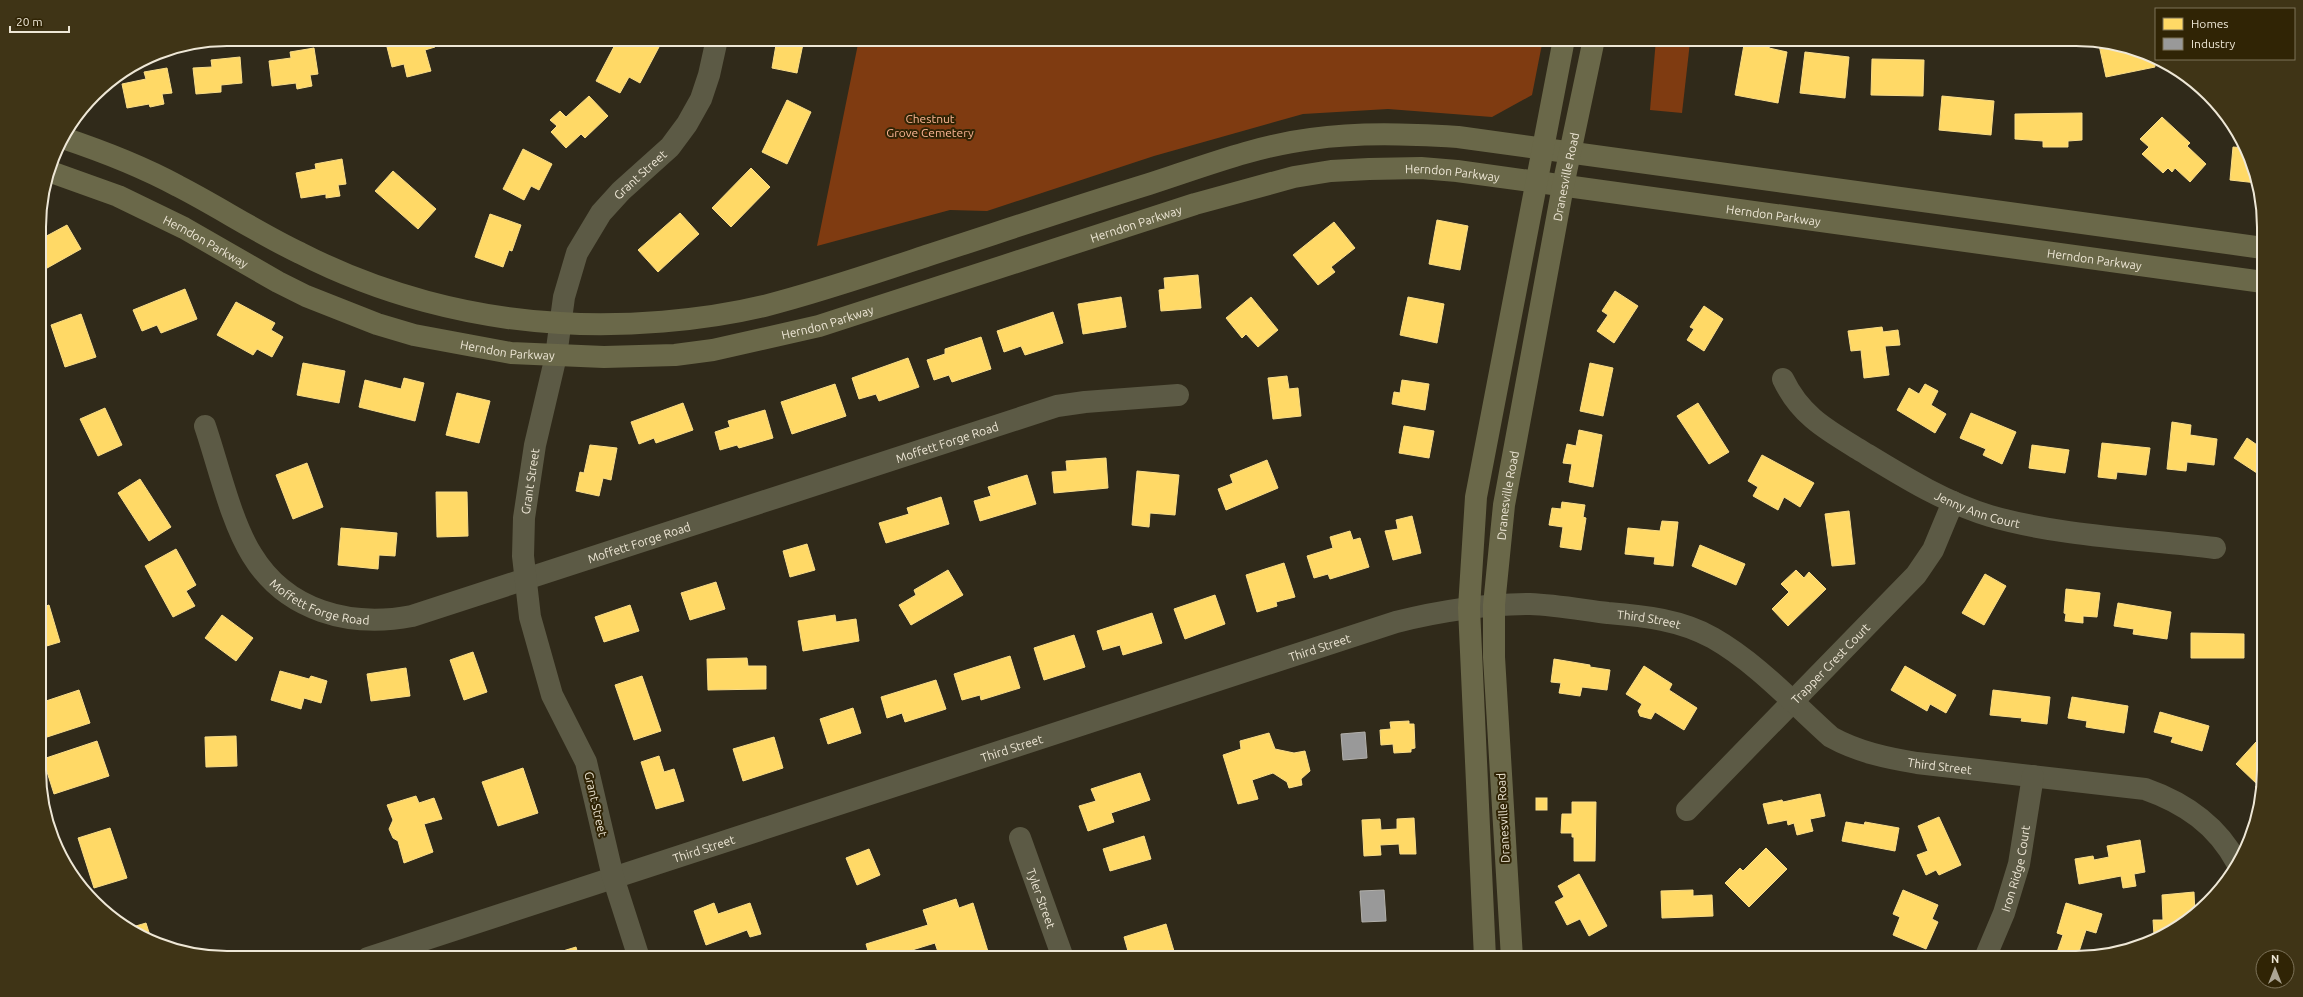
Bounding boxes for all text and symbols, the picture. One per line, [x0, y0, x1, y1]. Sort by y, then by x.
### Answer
scale bar [10, 8, 69, 34]
legend [2155, 8, 2295, 60]
text: 20 m [16, 15, 43, 28]
text: Homes [2191, 17, 2229, 30]
text: Industry [2191, 37, 2236, 50]
park label: Chestnut Grove Cemetery [886, 112, 974, 139]
street label: Dranesville Road [1550, 131, 1581, 222]
street label: Grant Street [611, 147, 669, 201]
street label: Herndon Parkway [1405, 161, 1501, 183]
street label: Herndon Parkway [1088, 202, 1183, 244]
street label: Herndon Parkway [1725, 202, 1822, 228]
street label: Herndon Parkway [161, 212, 251, 270]
street label: Herndon Parkway [2046, 246, 2143, 272]
street label: Herndon Parkway [780, 302, 875, 341]
street label: Herndon Parkway [459, 337, 555, 361]
street label: Moffett Forge Road [894, 419, 1000, 465]
street label: Grant Street [518, 447, 541, 515]
street label: Dranesville Road [1494, 450, 1520, 541]
street label: Jenny Ann Court [1933, 488, 2022, 530]
street label: Moffett Forge Road [586, 519, 692, 565]
street label: Moffett Forge Road [268, 576, 370, 626]
street label: Third Street [1617, 607, 1683, 631]
street label: Trapper Crest Court [1788, 620, 1872, 706]
street label: Third Street [1287, 631, 1352, 663]
street label: Third Street [979, 731, 1044, 764]
street label: Third Street [1907, 755, 1973, 776]
street label: Grant Street [582, 770, 610, 838]
street label: Dranesville Road [1494, 773, 1512, 863]
street label: Iron Ridge Court [1998, 824, 2032, 913]
street label: Third Street [671, 832, 736, 865]
street label: Tyler Street [1025, 866, 1058, 930]
north arrow [2255, 949, 2295, 989]
text: N [2271, 953, 2279, 965]

